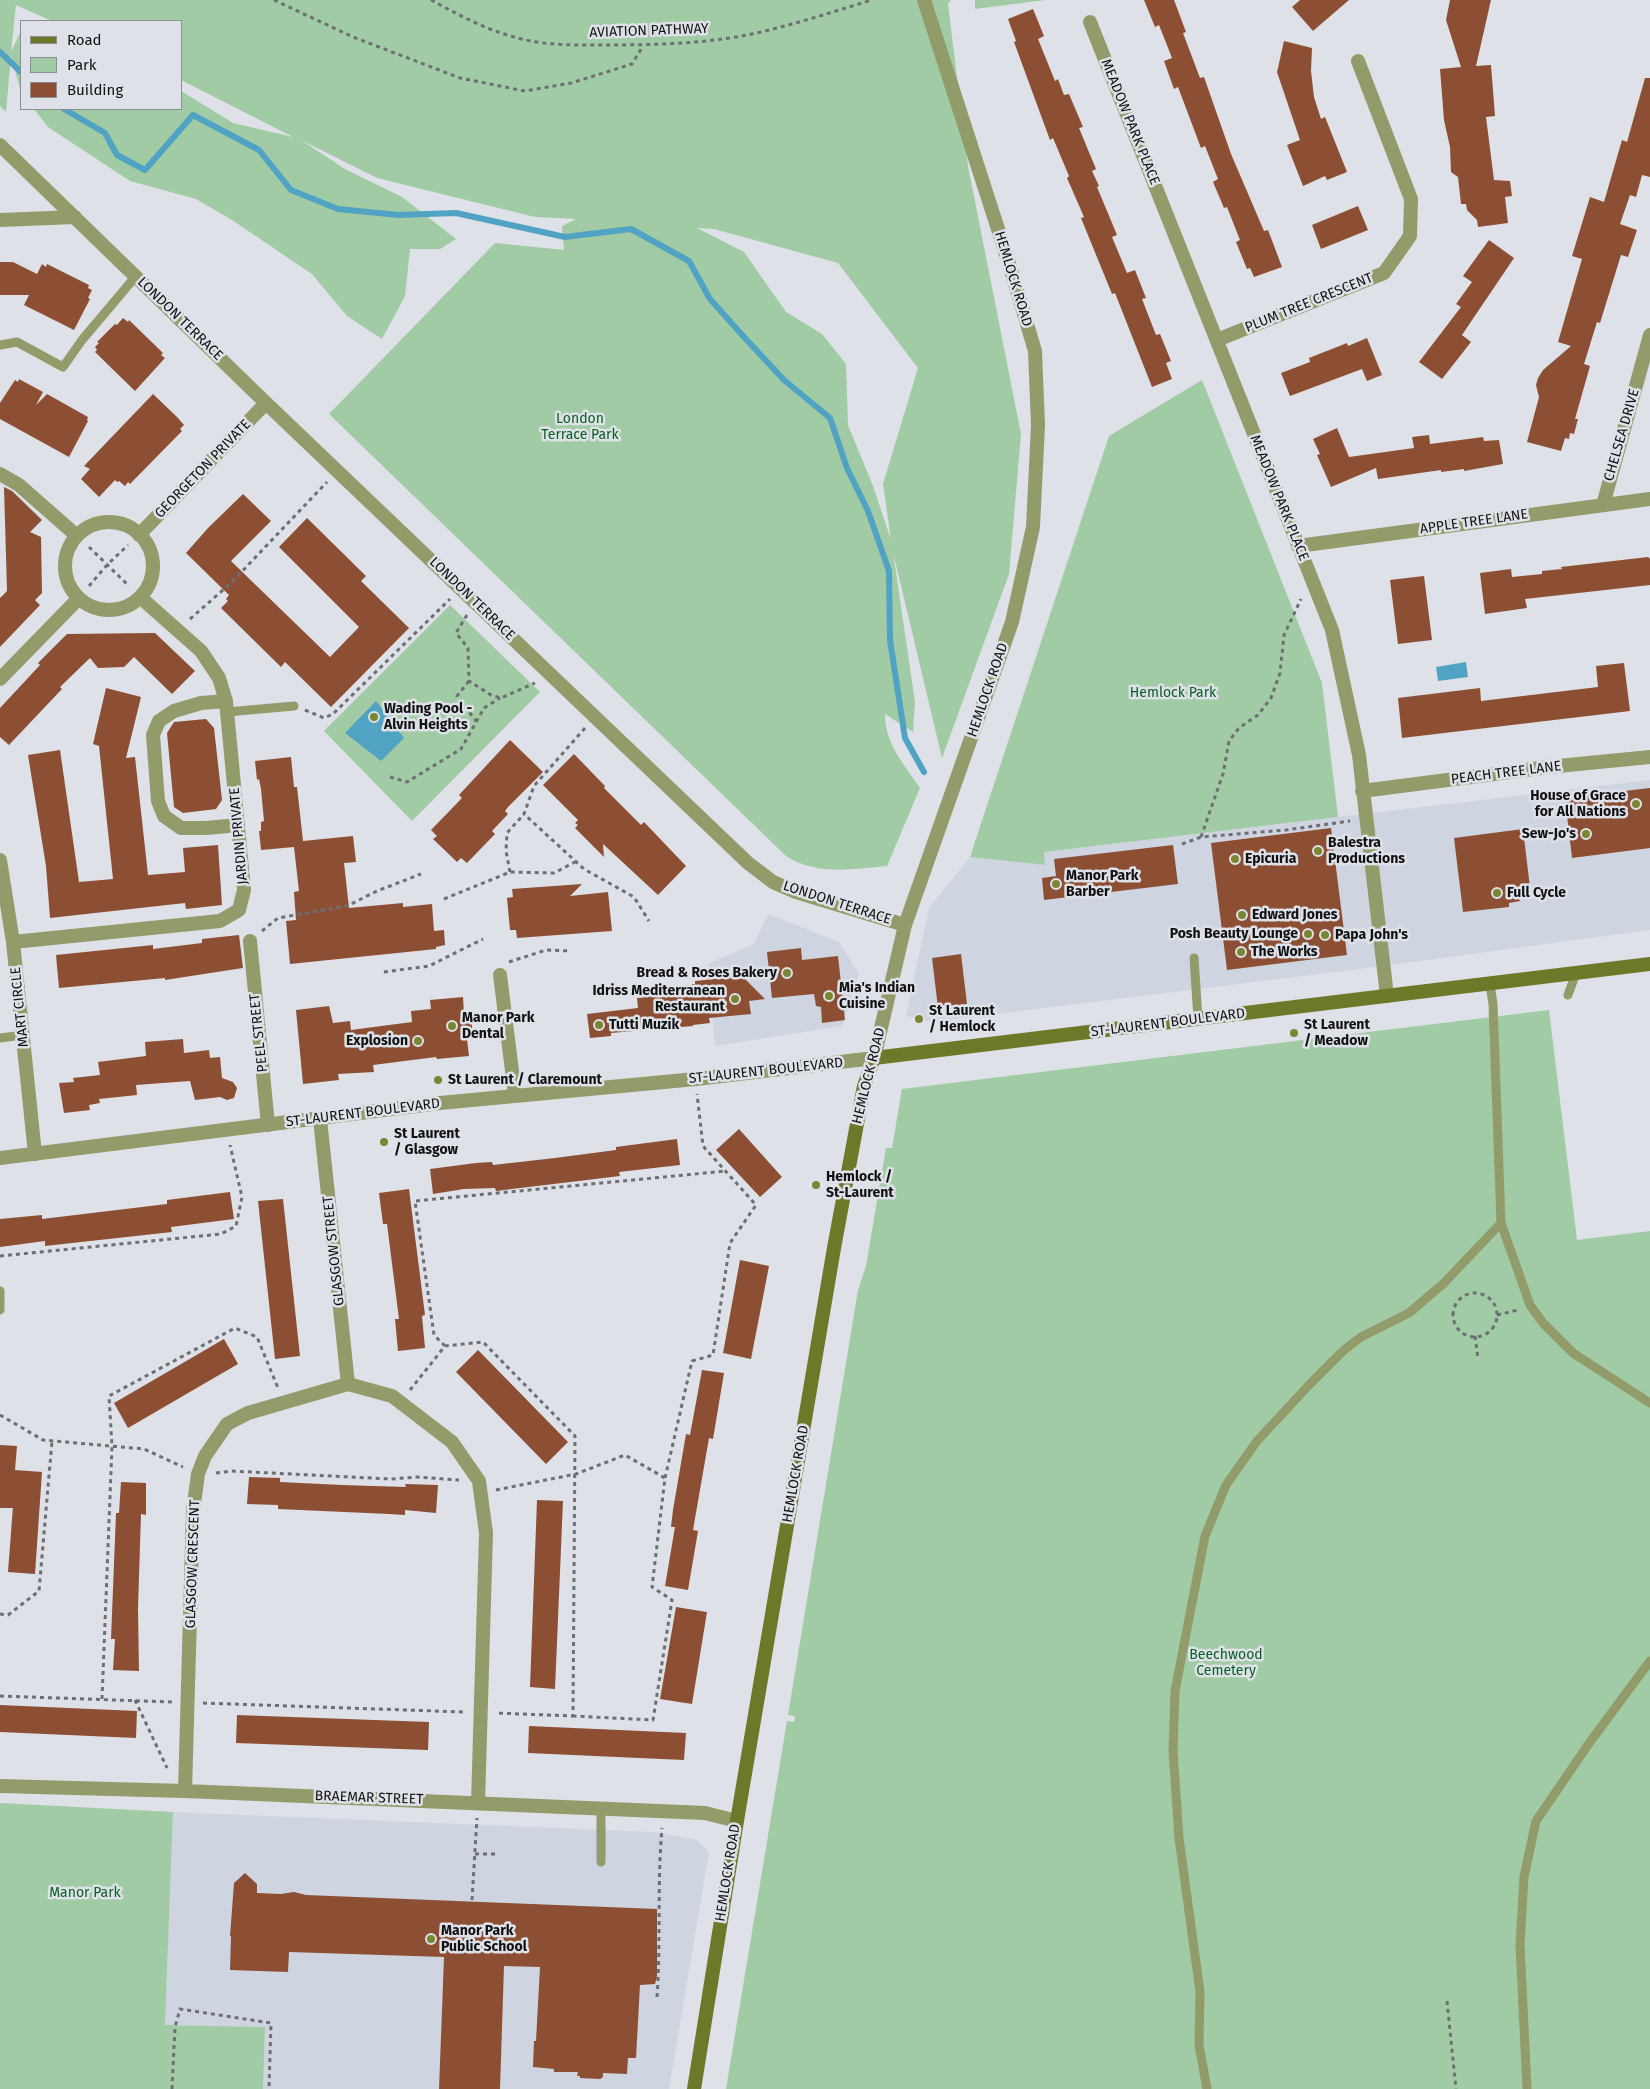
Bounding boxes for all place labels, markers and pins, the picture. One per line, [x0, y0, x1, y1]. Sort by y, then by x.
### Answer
place label: Wading Pool - Alvin Heights [384, 701, 472, 734]
marker: Wading Pool - Alvin Heights [368, 711, 380, 723]
place label: House of Grace for All Nations [1530, 788, 1626, 820]
marker: House of Grace for All Nations [1630, 798, 1642, 810]
place label: Sew-Jo's [1522, 826, 1576, 842]
marker: Sew-Jo's [1580, 828, 1592, 840]
place label: Balestra Productions [1328, 835, 1405, 868]
marker: Balestra Productions [1312, 845, 1324, 857]
place label: Epicuria [1245, 851, 1296, 867]
marker: Epicuria [1229, 853, 1241, 865]
place label: Manor Park Barber [1066, 868, 1139, 900]
marker: Manor Park Barber [1050, 878, 1062, 890]
place label: Full Cycle [1507, 885, 1566, 901]
marker: Full Cycle [1491, 887, 1503, 899]
place label: Edward Jones [1252, 907, 1338, 923]
marker: Edward Jones [1236, 909, 1248, 921]
place label: Posh Beauty Lounge [1170, 926, 1298, 942]
place label: Papa John's [1335, 927, 1408, 943]
marker: Posh Beauty Lounge [1302, 928, 1314, 940]
marker: Papa John's [1319, 929, 1331, 941]
place label: The Works [1251, 944, 1318, 960]
marker: The Works [1235, 946, 1247, 958]
place label: Bread & Roses Bakery [637, 965, 777, 981]
marker: Bread & Roses Bakery [781, 967, 793, 979]
place label: Mia's Indian Cuisine [839, 980, 915, 1012]
place label: Idriss Mediterranean Restaurant [592, 983, 725, 1016]
marker: Mia's Indian Cuisine [823, 990, 835, 1002]
marker: Idriss Mediterranean Restaurant [729, 993, 741, 1005]
place label: St Laurent / Hemlock [929, 1003, 995, 1036]
place label: Manor Park Dental [462, 1010, 535, 1042]
marker: St Laurent / Hemlock [913, 1013, 925, 1025]
place label: Tutti Muzik [609, 1017, 679, 1033]
place label: St Laurent / Meadow [1304, 1017, 1370, 1050]
marker: Tutti Muzik [593, 1019, 605, 1031]
marker: Manor Park Dental [446, 1020, 458, 1032]
marker: St Laurent / Meadow [1288, 1027, 1300, 1039]
place label: Explosion [346, 1033, 408, 1049]
marker: Explosion [412, 1035, 424, 1047]
place label: St Laurent / Claremount [448, 1072, 602, 1088]
marker: St Laurent / Claremount [432, 1074, 444, 1086]
place label: St Laurent / Glasgow [394, 1126, 460, 1158]
marker: St Laurent / Glasgow [378, 1136, 390, 1148]
place label: Hemlock / St-Laurent [826, 1169, 894, 1202]
marker: Hemlock / St-Laurent [810, 1179, 822, 1191]
place label: Manor Park Public School [441, 1923, 527, 1955]
marker: Manor Park Public School [425, 1933, 437, 1945]

